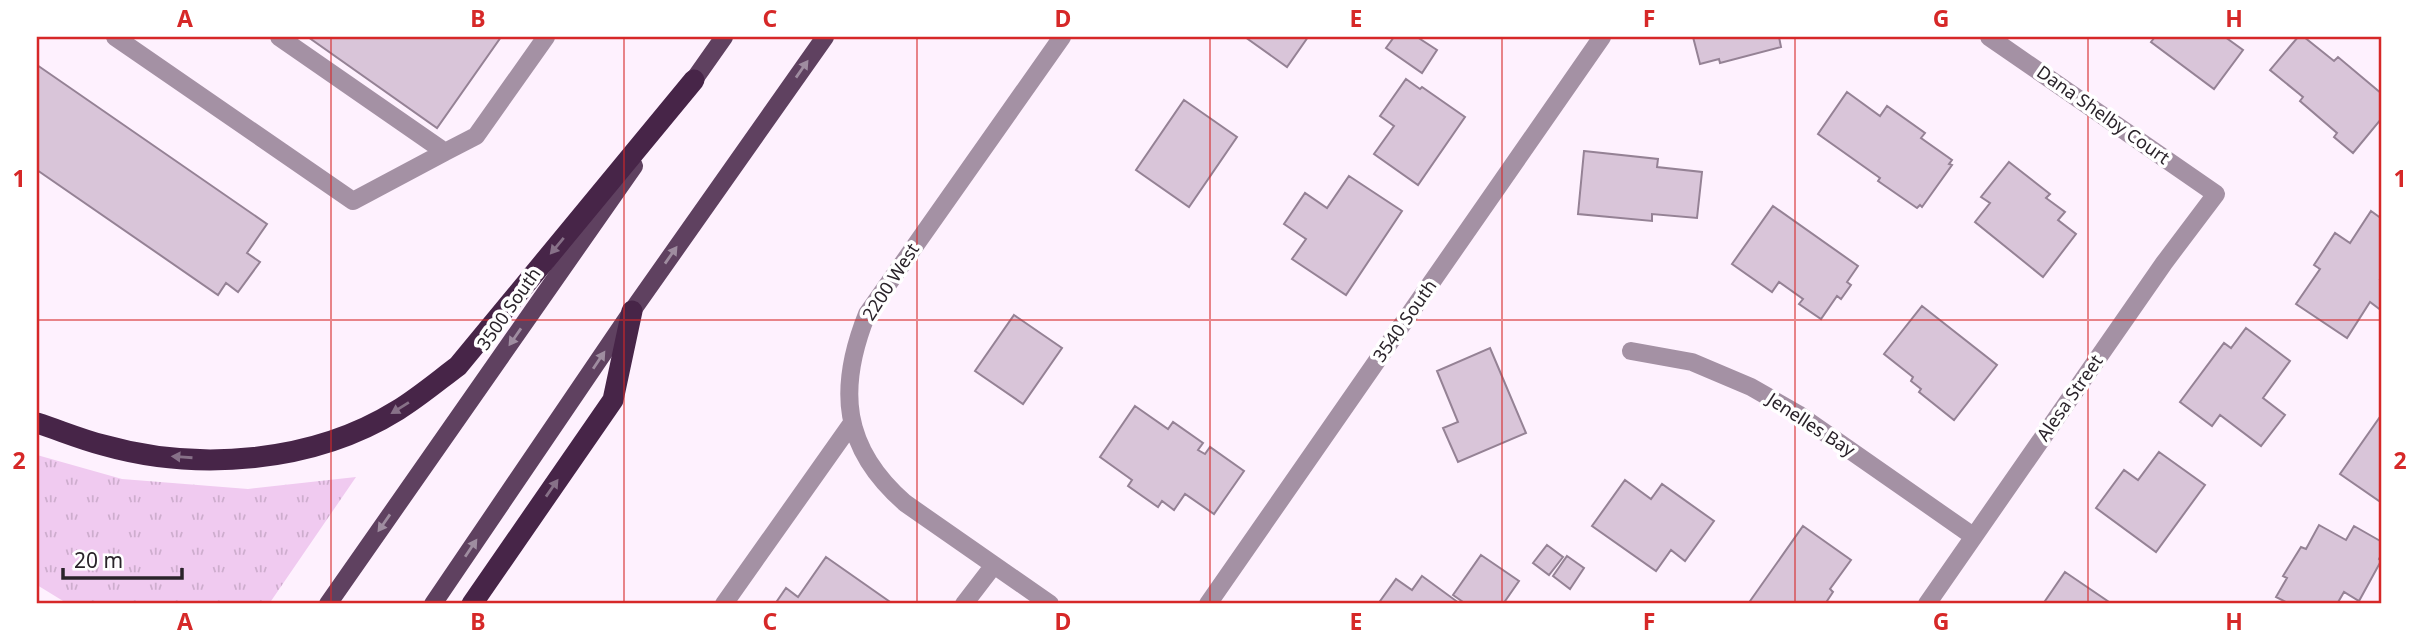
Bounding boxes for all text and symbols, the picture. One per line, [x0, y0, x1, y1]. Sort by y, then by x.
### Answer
text: A [177, 2, 193, 34]
text: B [470, 2, 486, 34]
text: C [763, 2, 778, 34]
text: D [1055, 2, 1071, 34]
text: E [1350, 2, 1362, 34]
text: F [1643, 2, 1655, 34]
text: G [1933, 2, 1949, 34]
text: H [2225, 2, 2243, 34]
street label: Dana Shelby Court [2032, 59, 2175, 169]
one-way arrow [795, 60, 809, 78]
text: 1 [12, 162, 26, 194]
text: 1 [2393, 162, 2407, 194]
one-way arrow [550, 237, 565, 254]
street label: 2200 West [856, 238, 924, 325]
one-way arrow [664, 246, 677, 265]
street label: 3500 South [471, 262, 545, 354]
street label: 3540 South [1367, 274, 1441, 366]
one-way arrow [508, 328, 522, 346]
street label: Alesa Street [2031, 349, 2108, 445]
one-way arrow [592, 350, 605, 369]
street label: Jenelles Bay [1761, 386, 1861, 462]
one-way arrow [391, 402, 410, 415]
text: 2 [12, 444, 26, 476]
text: 2 [2393, 444, 2407, 476]
one-way arrow [171, 451, 193, 462]
one-way arrow [545, 479, 559, 497]
one-way arrow [377, 514, 391, 532]
scale bar [63, 536, 182, 580]
one-way arrow [464, 539, 478, 557]
text: 20 m [74, 546, 123, 574]
text: A [177, 605, 193, 637]
text: B [470, 605, 486, 637]
text: C [763, 605, 778, 637]
text: D [1055, 605, 1071, 637]
text: E [1350, 605, 1362, 637]
text: F [1643, 605, 1655, 637]
text: G [1933, 605, 1949, 637]
text: H [2225, 605, 2243, 637]

